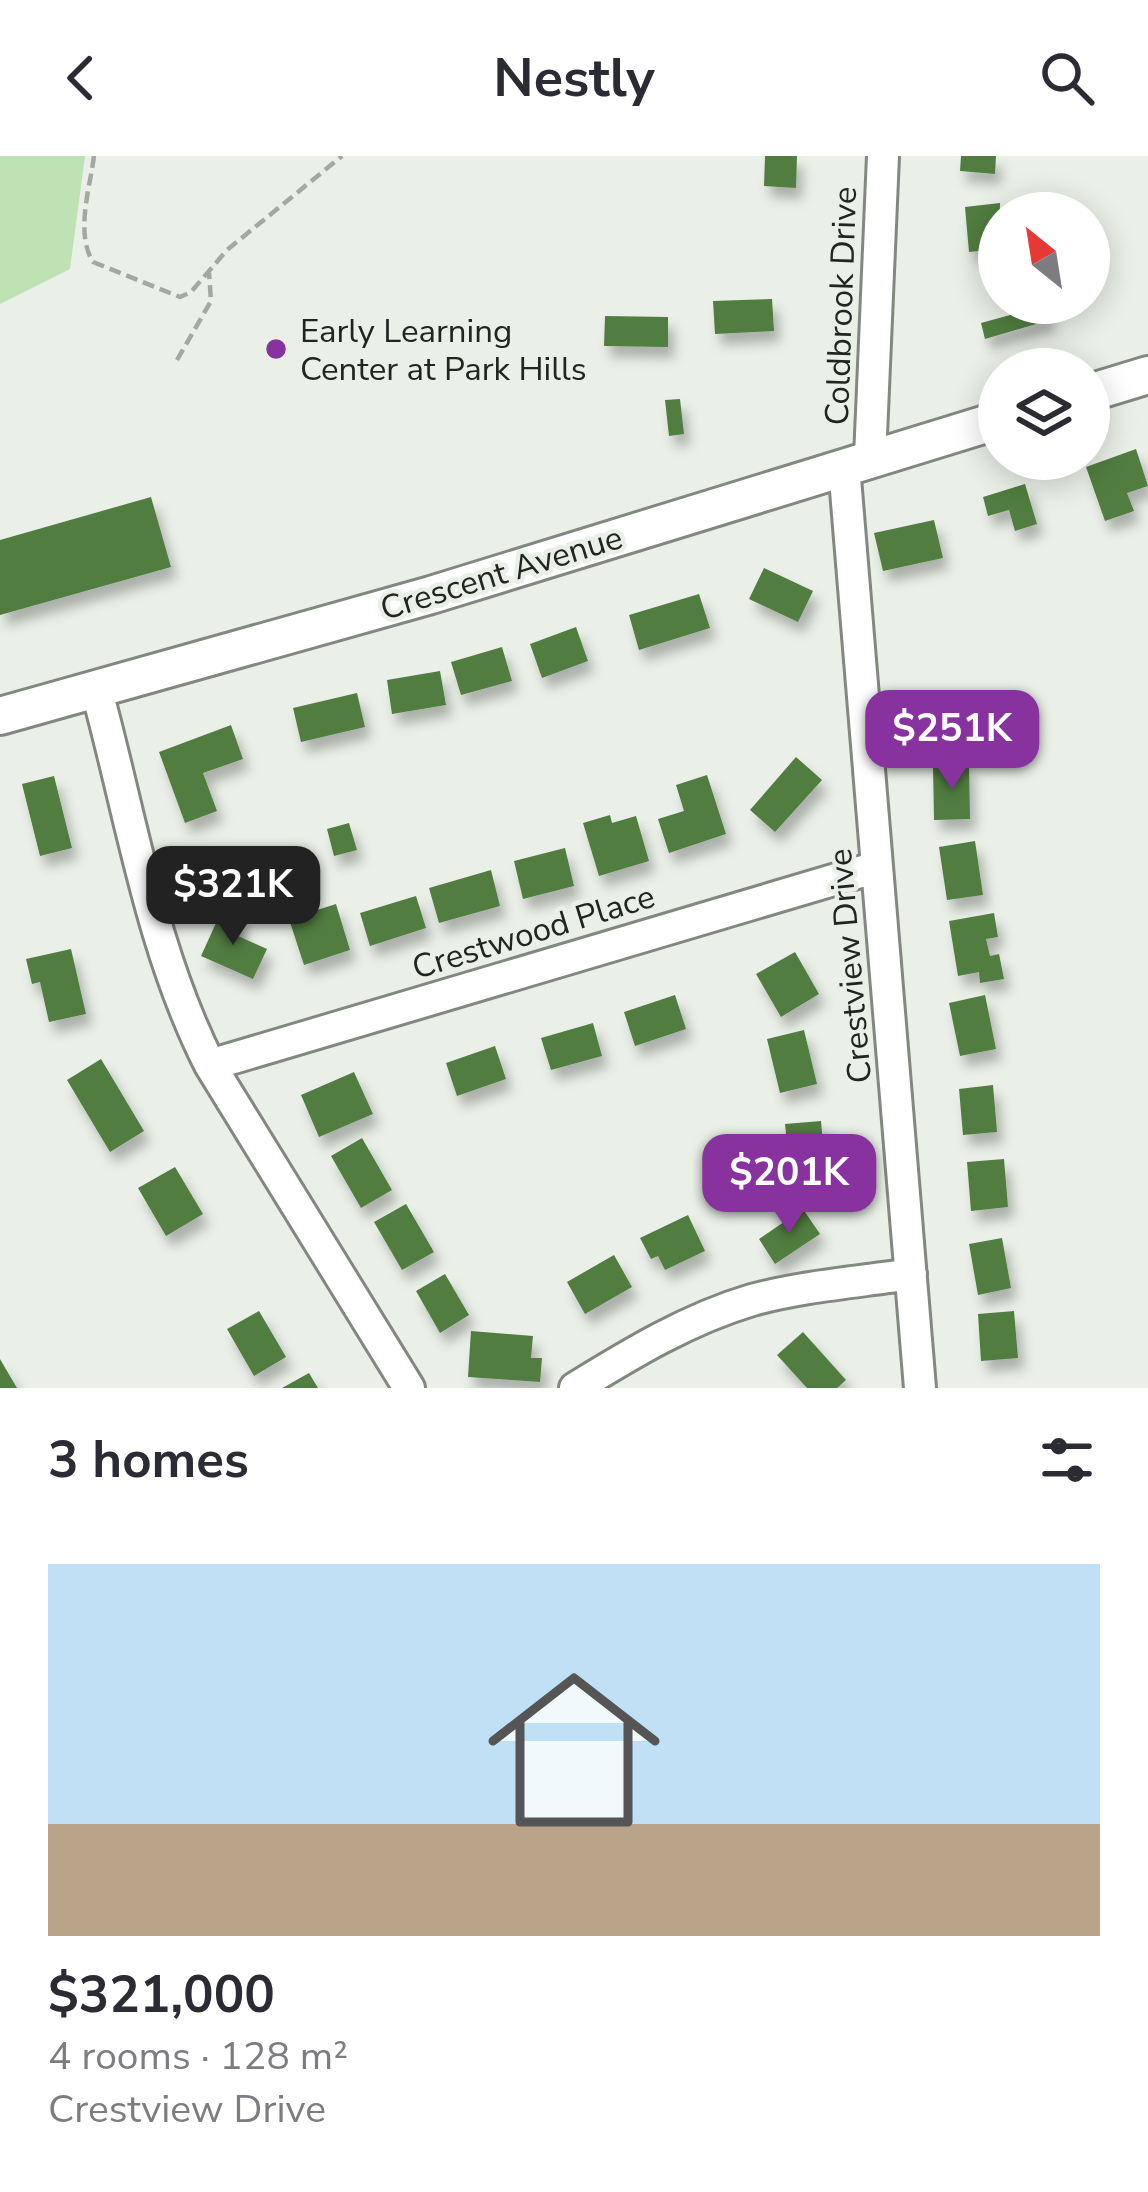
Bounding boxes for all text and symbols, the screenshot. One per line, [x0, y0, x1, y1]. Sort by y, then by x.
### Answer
text: Nestly [493, 41, 655, 115]
icon: back [48, 45, 114, 111]
icon: search [1034, 45, 1100, 111]
street label: Coldbrook Drive [815, 186, 868, 426]
north arrow [978, 192, 1110, 324]
map controls [978, 192, 1110, 480]
place label: Early Learning Center at Park Hills [300, 309, 587, 392]
marker: Early Learning Center at Park Hills [263, 336, 289, 362]
button: layers [978, 348, 1110, 480]
street label: Crescent Avenue [375, 515, 628, 632]
pin: $251K [868, 690, 1036, 792]
text: $251K [892, 702, 1012, 755]
pin: $321K [149, 846, 317, 948]
street label: Crestview Drive [818, 847, 883, 1085]
text: $321K [173, 858, 293, 911]
street label: Crestwood Place [407, 874, 660, 991]
pin: $201K [705, 1134, 873, 1236]
text: $201K [729, 1146, 849, 1199]
text: 3 homes [48, 1425, 249, 1495]
icon: filters [1034, 1427, 1100, 1493]
icon: home [466, 1642, 682, 1858]
text: $321,000 [48, 1960, 275, 2030]
text: 4 rooms · 128 m² [48, 2030, 348, 2083]
text: Crestview Drive [48, 2083, 326, 2136]

